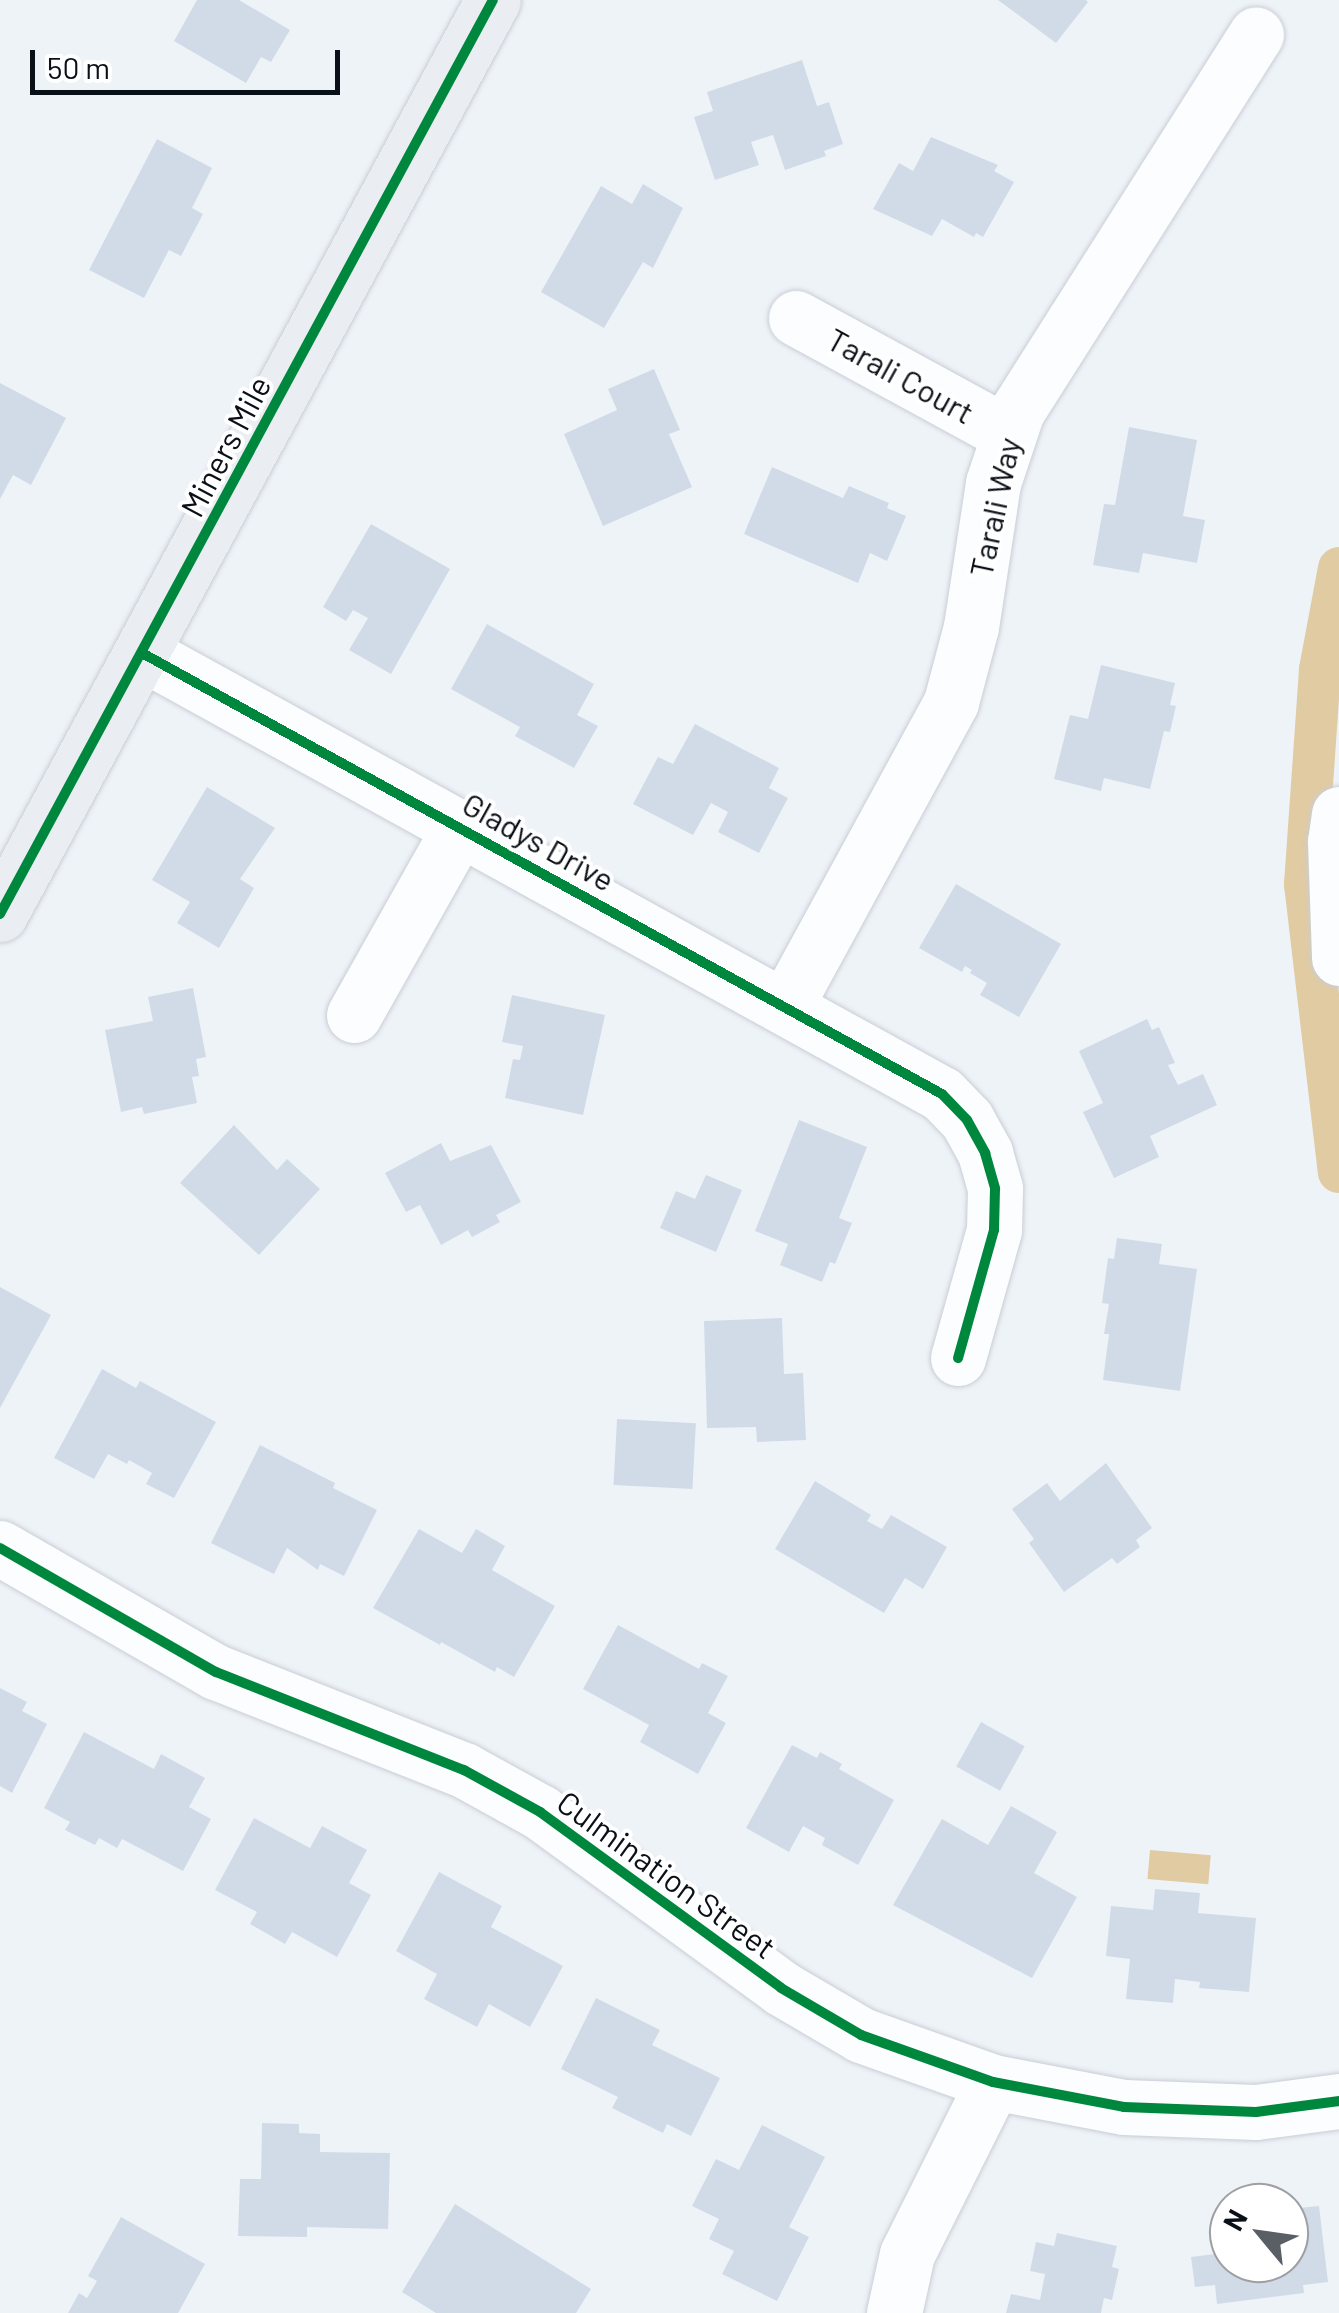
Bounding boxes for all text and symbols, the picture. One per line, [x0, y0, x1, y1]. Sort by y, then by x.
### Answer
scale bar [35, 30, 345, 92]
text: 50 m [47, 49, 110, 85]
street label: Tarali Court [821, 319, 981, 431]
street label: Miners Mile [172, 369, 278, 523]
street label: Tarali Way [961, 434, 1027, 580]
street label: Gladys Drive [456, 784, 622, 898]
street label: Culmination Street [550, 1782, 784, 1966]
north arrow [1209, 2183, 1309, 2283]
text: N [1215, 2203, 1254, 2236]

